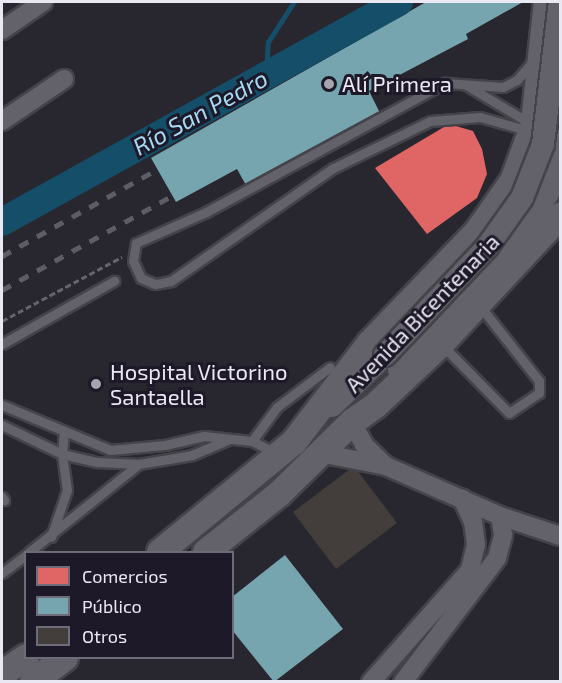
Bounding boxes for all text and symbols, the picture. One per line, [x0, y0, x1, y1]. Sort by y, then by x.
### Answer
water label: Río San Pedro [128, 63, 272, 161]
place label: Alí Primera [342, 71, 452, 97]
marker: Alí Primera [320, 75, 338, 93]
street label: Avenida Bicentenaria [340, 228, 504, 398]
place label: Hospital Victorino Santaella [110, 358, 289, 410]
marker: Hospital Victorino Santaella [87, 375, 105, 393]
legend [24, 551, 234, 659]
text: Comercios [82, 565, 168, 587]
text: Público [82, 595, 142, 617]
text: Otros [82, 625, 127, 647]

